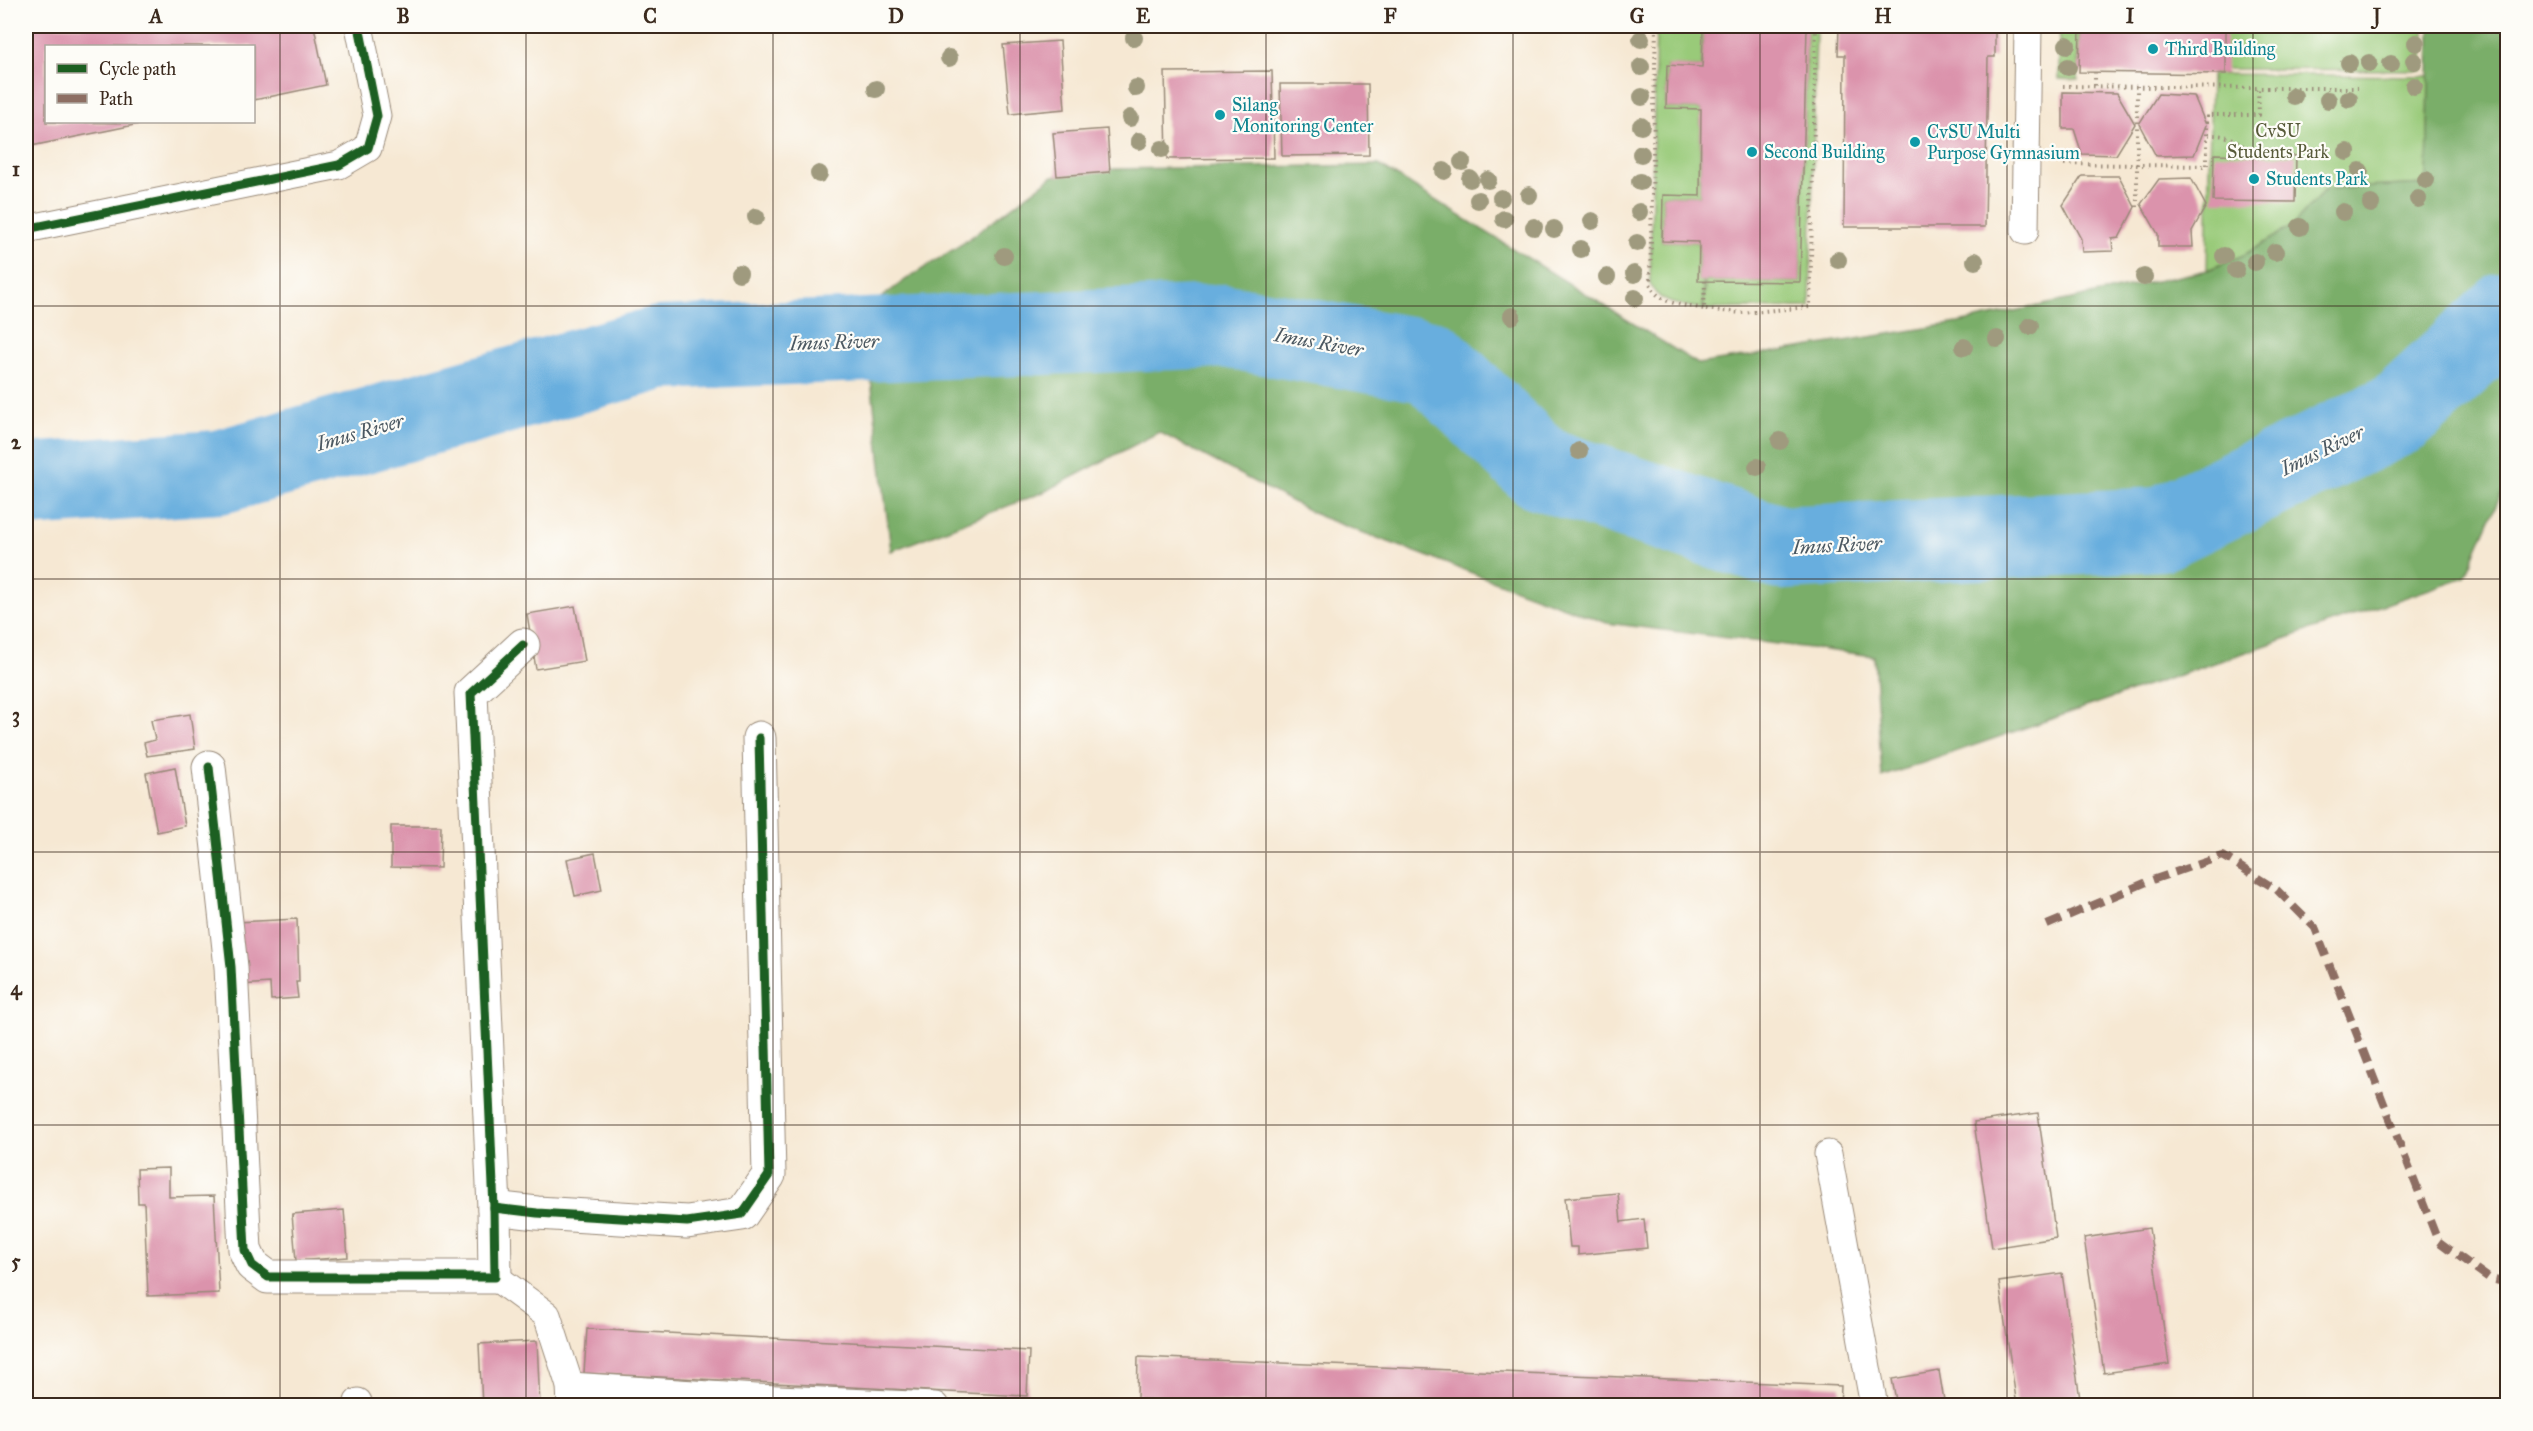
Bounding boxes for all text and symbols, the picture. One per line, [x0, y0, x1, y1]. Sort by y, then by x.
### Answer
text: A [147, 4, 163, 28]
text: B [396, 4, 410, 28]
text: C [643, 4, 657, 28]
text: D [888, 4, 904, 28]
text: E [1136, 4, 1151, 28]
text: F [1383, 4, 1397, 28]
text: G [1630, 4, 1645, 28]
text: H [1874, 4, 1892, 28]
text: I [2126, 4, 2135, 28]
text: J [2370, 4, 2382, 30]
place label: Third Building [2165, 38, 2276, 61]
marker: Third Building [2146, 42, 2160, 56]
legend [45, 45, 255, 123]
text: Cycle path [99, 58, 176, 80]
text: Path [99, 88, 133, 110]
place label: Silang Monitoring Center [1232, 94, 1374, 138]
marker: Silang Monitoring Center [1213, 108, 1227, 122]
park label: CvSU Students Park [2227, 120, 2330, 163]
place label: CvSU Multi Purpose Gymnasium [1927, 121, 2080, 164]
marker: CvSU Multi Purpose Gymnasium [1908, 135, 1922, 149]
place label: Second Building [1764, 141, 1885, 164]
marker: Second Building [1745, 145, 1759, 159]
text: 1 [12, 157, 20, 181]
place label: Students Park [2266, 168, 2369, 190]
marker: Students Park [2247, 172, 2261, 186]
water label: Imus River [1272, 322, 1367, 362]
water label: Imus River [788, 328, 881, 356]
water label: Imus River [313, 408, 408, 456]
water label: Imus River [2275, 419, 2369, 481]
text: 2 [11, 430, 22, 454]
water label: Imus River [1791, 531, 1884, 559]
text: 3 [12, 703, 20, 728]
text: 4 [10, 976, 22, 1001]
text: 5 [11, 1249, 21, 1273]

